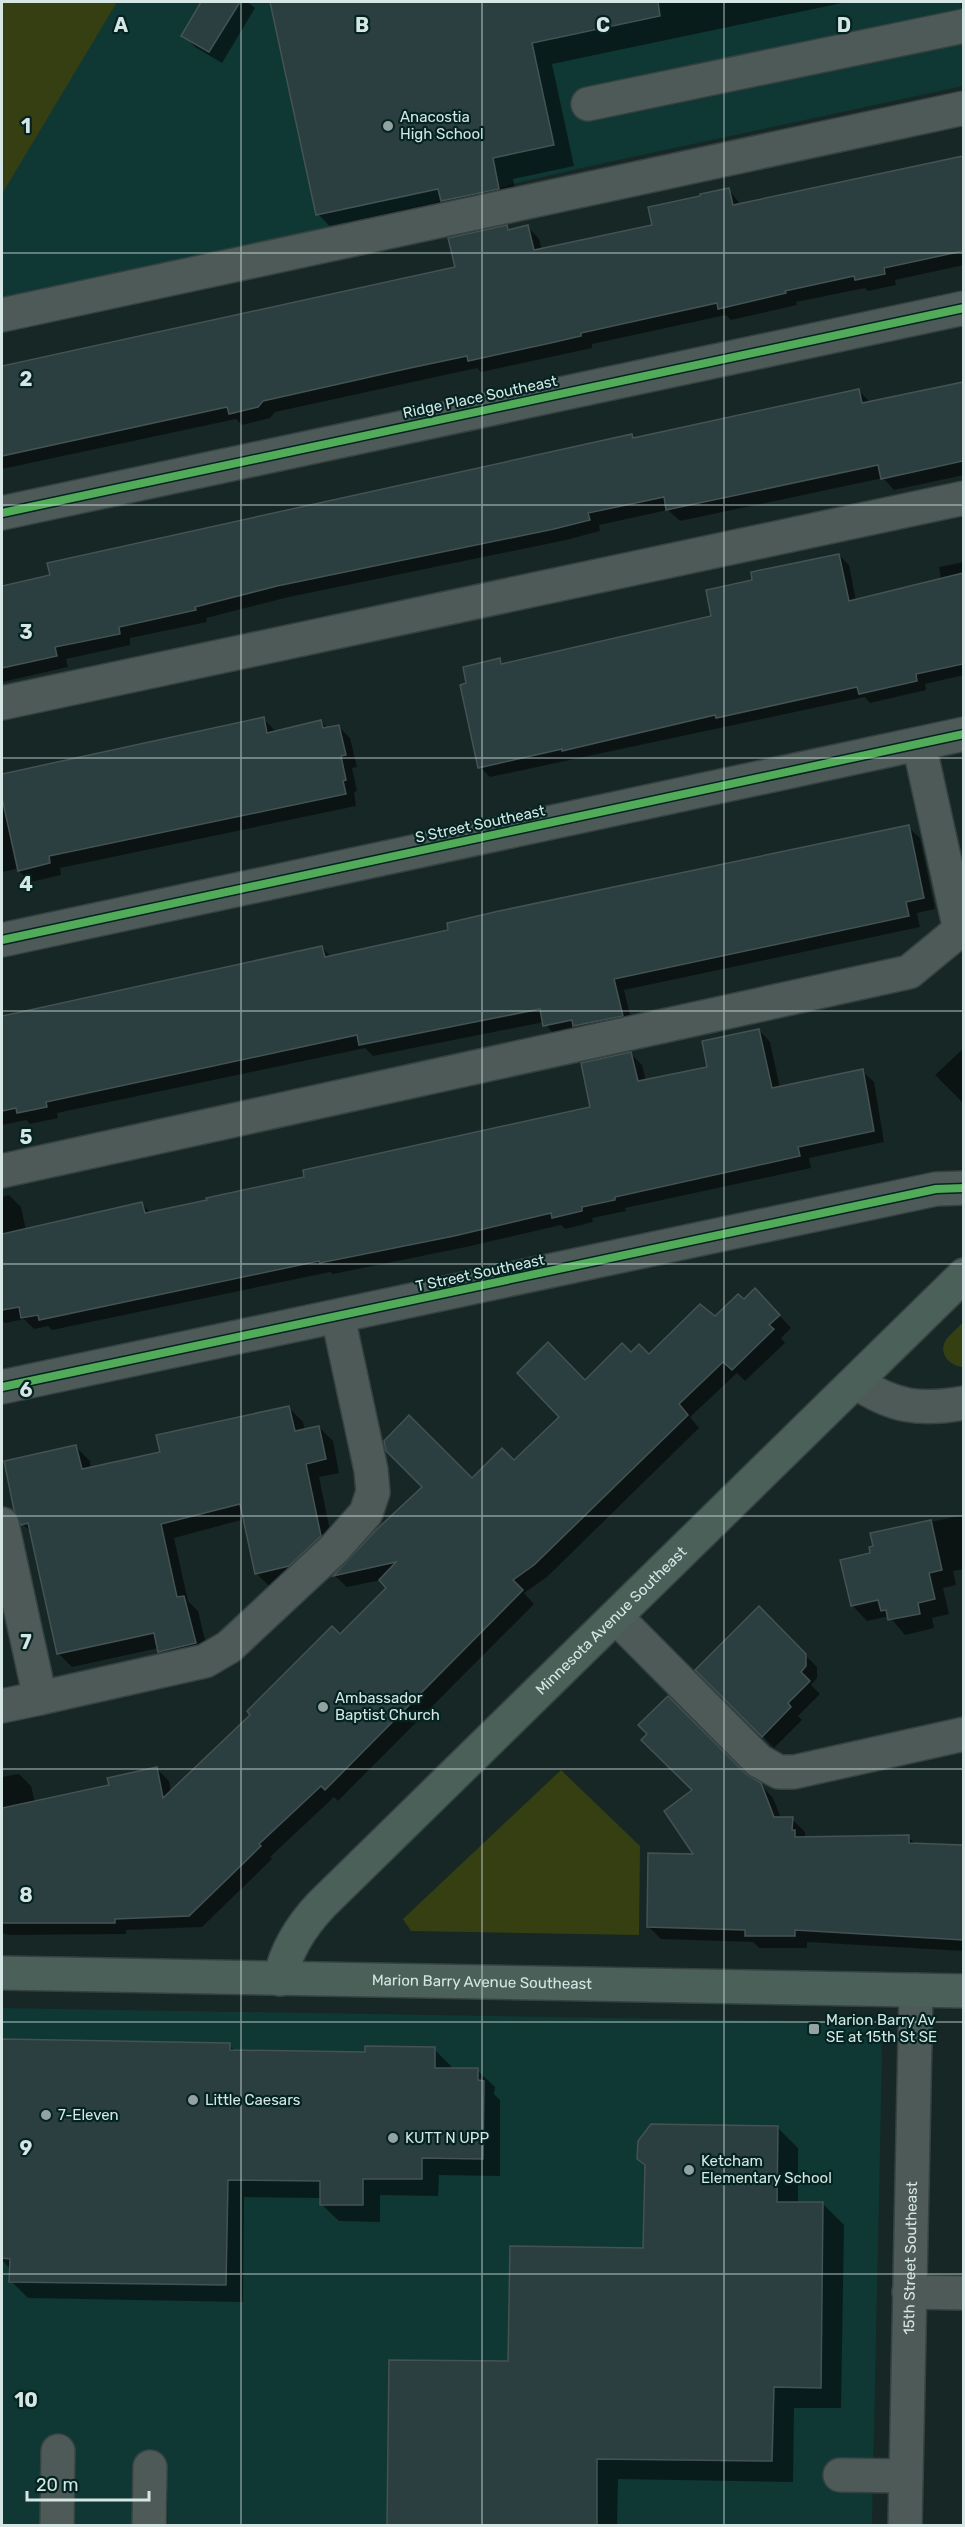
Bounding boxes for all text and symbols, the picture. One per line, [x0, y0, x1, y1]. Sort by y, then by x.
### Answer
text: A [114, 13, 129, 37]
text: B [355, 13, 369, 37]
text: C [596, 13, 610, 37]
text: D [837, 13, 851, 37]
place label: Anacostia High School [400, 108, 484, 143]
text: 1 [21, 114, 31, 138]
marker: Anacostia High School [381, 119, 395, 133]
text: 2 [20, 367, 33, 391]
street label: Ridge Place Southeast [401, 372, 559, 422]
text: 3 [19, 620, 33, 644]
street label: S Street Southeast [413, 801, 547, 847]
text: 4 [19, 872, 33, 896]
text: 5 [20, 1125, 33, 1149]
street label: T Street Southeast [414, 1251, 546, 1295]
text: 6 [19, 1378, 33, 1402]
street label: Minnesota Avenue Southeast [532, 1543, 691, 1699]
text: 7 [20, 1630, 32, 1654]
place label: Ambassador Baptist Church [335, 1689, 440, 1724]
marker: Ambassador Baptist Church [316, 1700, 330, 1714]
text: 8 [19, 1883, 33, 1907]
street label: Marion Barry Avenue Southeast [372, 1971, 592, 1993]
place label: Marion Barry Av SE at 15th St SE [826, 2011, 937, 2046]
marker: Marion Barry Av SE at 15th St SE [807, 2022, 821, 2036]
place label: Little Caesars [205, 2091, 301, 2109]
marker: Little Caesars [186, 2093, 200, 2107]
place label: 7-Eleven [58, 2106, 119, 2124]
marker: 7-Eleven [39, 2108, 53, 2122]
place label: KUTT N UPP [405, 2129, 489, 2147]
marker: KUTT N UPP [386, 2131, 400, 2145]
text: 9 [20, 2136, 33, 2160]
place label: Ketcham Elementary School [701, 2152, 832, 2187]
marker: Ketcham Elementary School [682, 2163, 696, 2177]
street label: 15th Street Southeast [900, 2181, 921, 2335]
text: 10 [14, 2388, 38, 2412]
scale bar [27, 2464, 148, 2502]
text: 20 m [36, 2474, 78, 2496]

